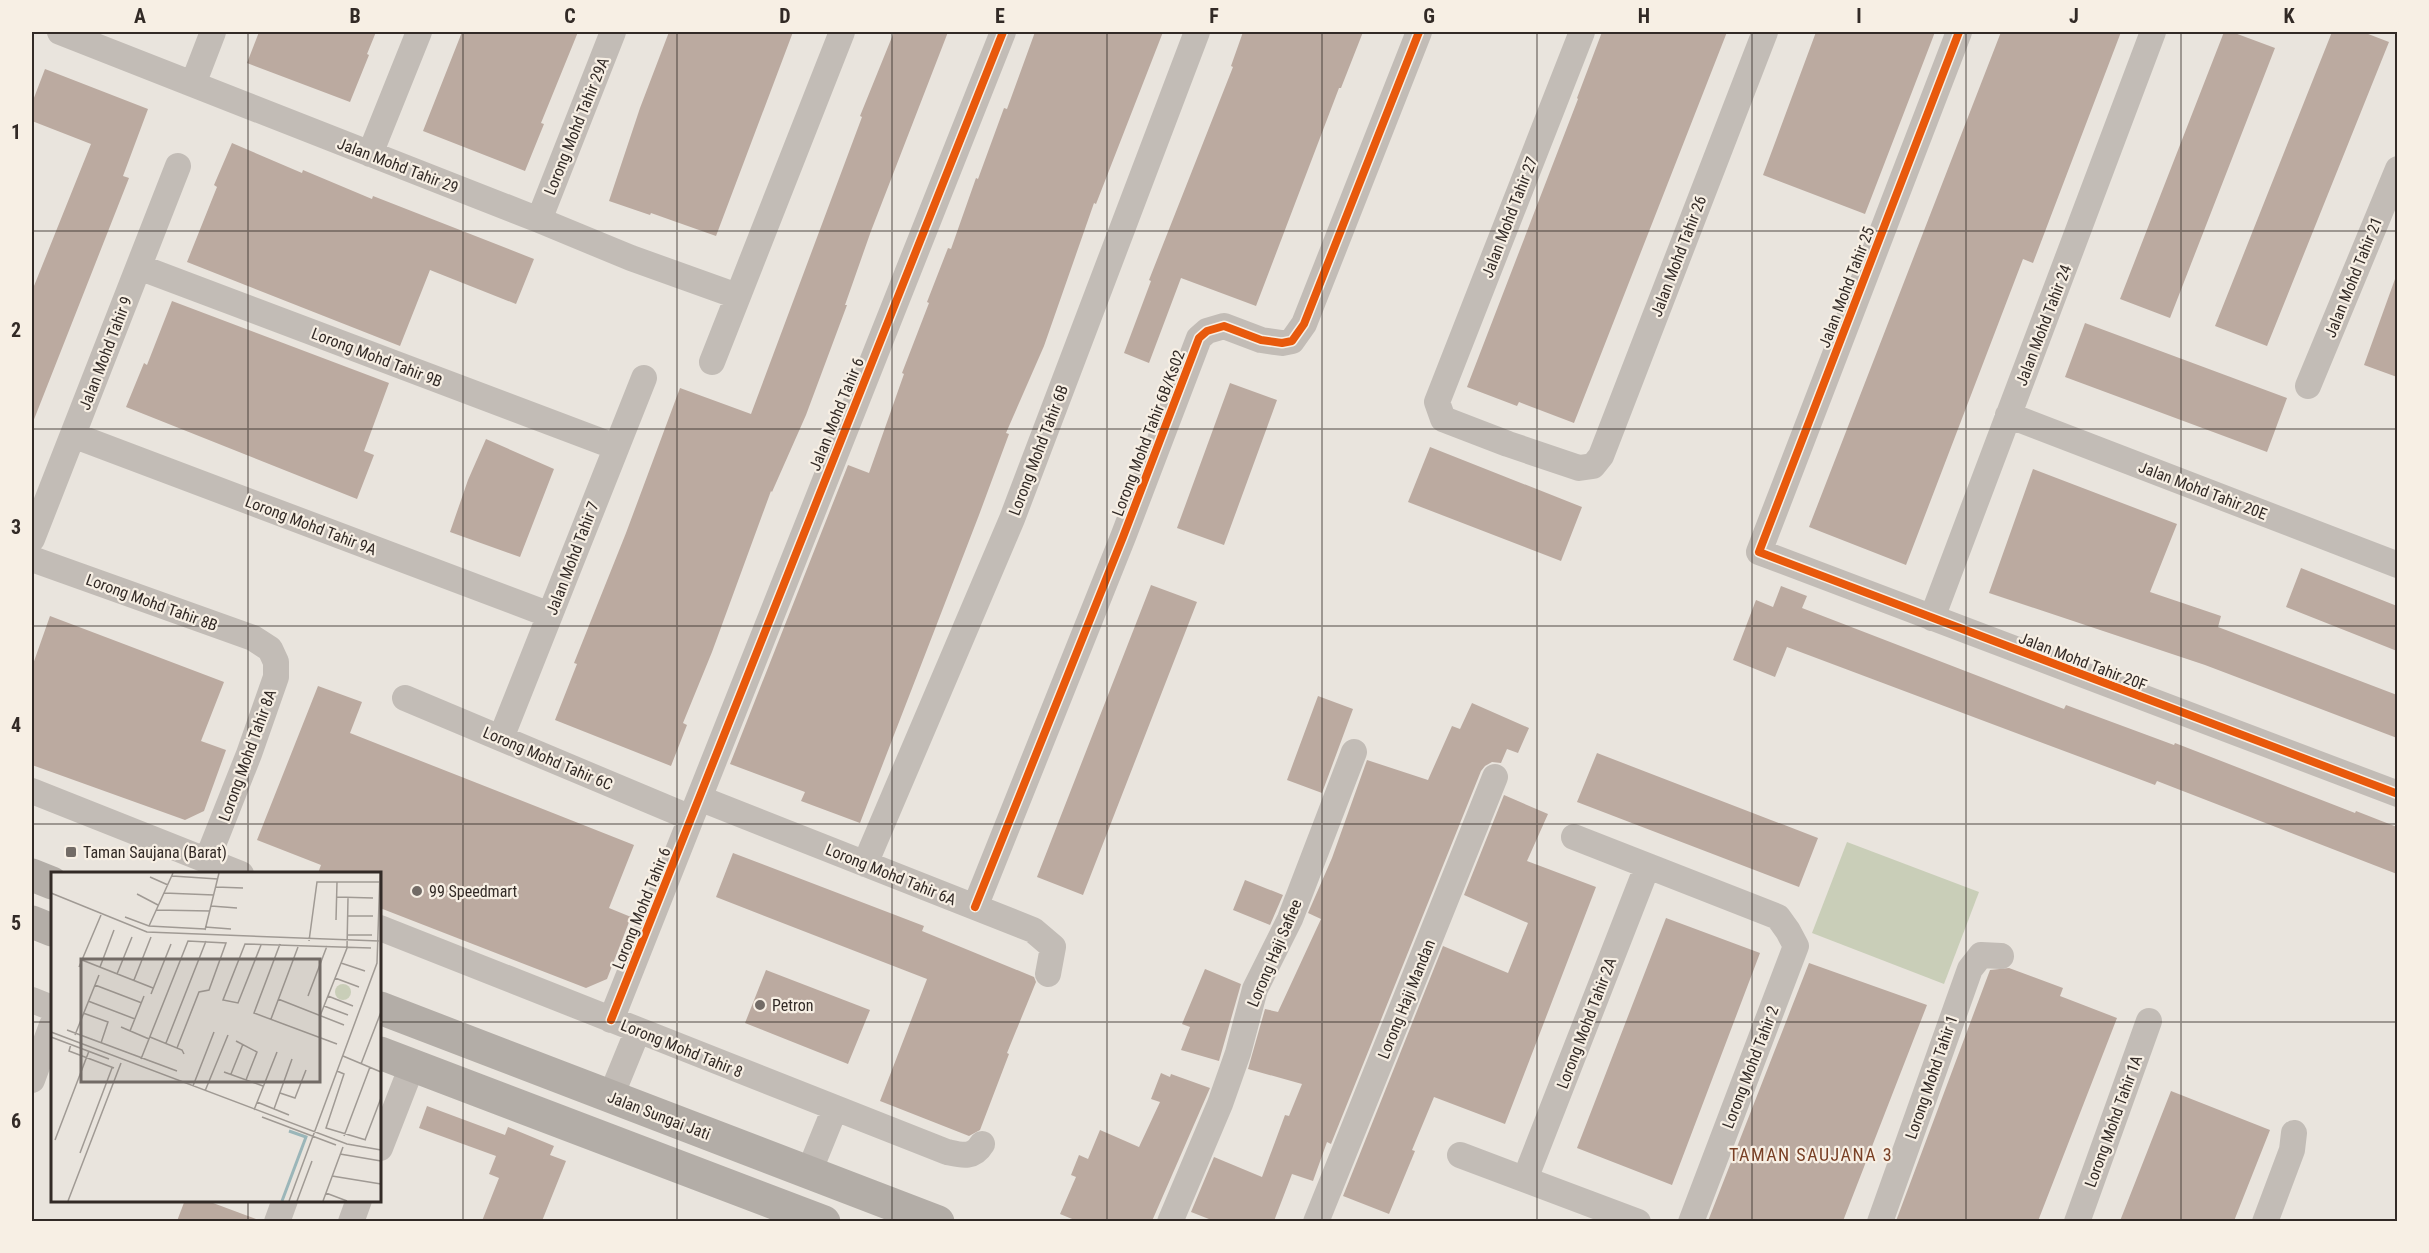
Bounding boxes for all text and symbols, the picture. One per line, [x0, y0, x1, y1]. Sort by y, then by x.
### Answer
text: A [134, 4, 146, 28]
text: B [349, 4, 361, 28]
text: C [564, 4, 576, 28]
text: D [779, 4, 791, 28]
text: E [995, 4, 1005, 28]
text: F [1209, 4, 1219, 28]
text: G [1423, 4, 1435, 28]
text: H [1638, 4, 1650, 28]
text: I [1856, 4, 1862, 28]
text: J [2069, 4, 2079, 28]
text: K [2283, 4, 2295, 28]
street label: Lorong Mohd Tahir 29A [540, 55, 613, 198]
text: 1 [11, 120, 21, 144]
street label: Jalan Mohd Tahir 29 [335, 134, 461, 197]
street label: Jalan Mohd Tahir 27 [1478, 154, 1541, 280]
street label: Jalan Mohd Tahir 26 [1647, 193, 1710, 319]
street label: Jalan Mohd Tahir 21 [2321, 214, 2386, 340]
street label: Jalan Mohd Tahir 25 [1815, 224, 1878, 350]
street label: Jalan Mohd Tahir 24 [2012, 262, 2075, 388]
street label: Jalan Mohd Tahir 9 [75, 294, 136, 413]
text: 2 [11, 318, 21, 342]
street label: Lorong Mohd Tahir 9B [309, 324, 445, 391]
street label: Lorong Mohd Tahir 6B/Ks02 [1108, 347, 1189, 519]
street label: Jalan Mohd Tahir 6 [805, 355, 868, 473]
street label: Lorong Mohd Tahir 6B [1005, 382, 1072, 518]
street label: Jalan Mohd Tahir 20E [2136, 457, 2270, 524]
street label: Lorong Mohd Tahir 9A [243, 492, 379, 559]
street label: Jalan Mohd Tahir 7 [542, 499, 603, 618]
text: 3 [11, 515, 21, 539]
street label: Lorong Mohd Tahir 8B [83, 570, 220, 635]
street label: Jalan Mohd Tahir 20F [2016, 628, 2150, 695]
street label: Lorong Mohd Tahir 8A [215, 687, 280, 824]
text: 4 [11, 713, 21, 737]
street label: Lorong Mohd Tahir 6C [480, 723, 615, 794]
street label: Lorong Mohd Tahir 6A [823, 840, 959, 909]
place label: Taman Saujana (Barat) [83, 843, 227, 862]
street label: Lorong Mohd Tahir 6 [608, 844, 675, 972]
marker: Taman Saujana (Barat) [64, 845, 78, 859]
inset map [51, 872, 381, 1202]
place label: 99 Speedmart [429, 882, 518, 901]
marker: 99 Speedmart [410, 884, 424, 898]
street label: Lorong Haji Safiee [1243, 897, 1306, 1010]
text: 5 [11, 911, 21, 935]
street label: Lorong Haji Mandan [1374, 937, 1439, 1062]
street label: Lorong Mohd Tahir 2A [1553, 955, 1620, 1091]
place label: Petron [772, 996, 814, 1015]
marker: Petron [753, 998, 767, 1012]
street label: Lorong Mohd Tahir 2 [1718, 1003, 1783, 1131]
street label: Lorong Mohd Tahir 1 [1901, 1013, 1962, 1142]
street label: Lorong Mohd Tahir 8 [618, 1015, 746, 1082]
street label: Lorong Mohd Tahir 1A [2081, 1053, 2146, 1190]
street label: Jalan Sungai Jati [605, 1087, 713, 1144]
text: 6 [11, 1109, 21, 1133]
district label: TAMAN SAUJANA 3 [1729, 1144, 1893, 1165]

